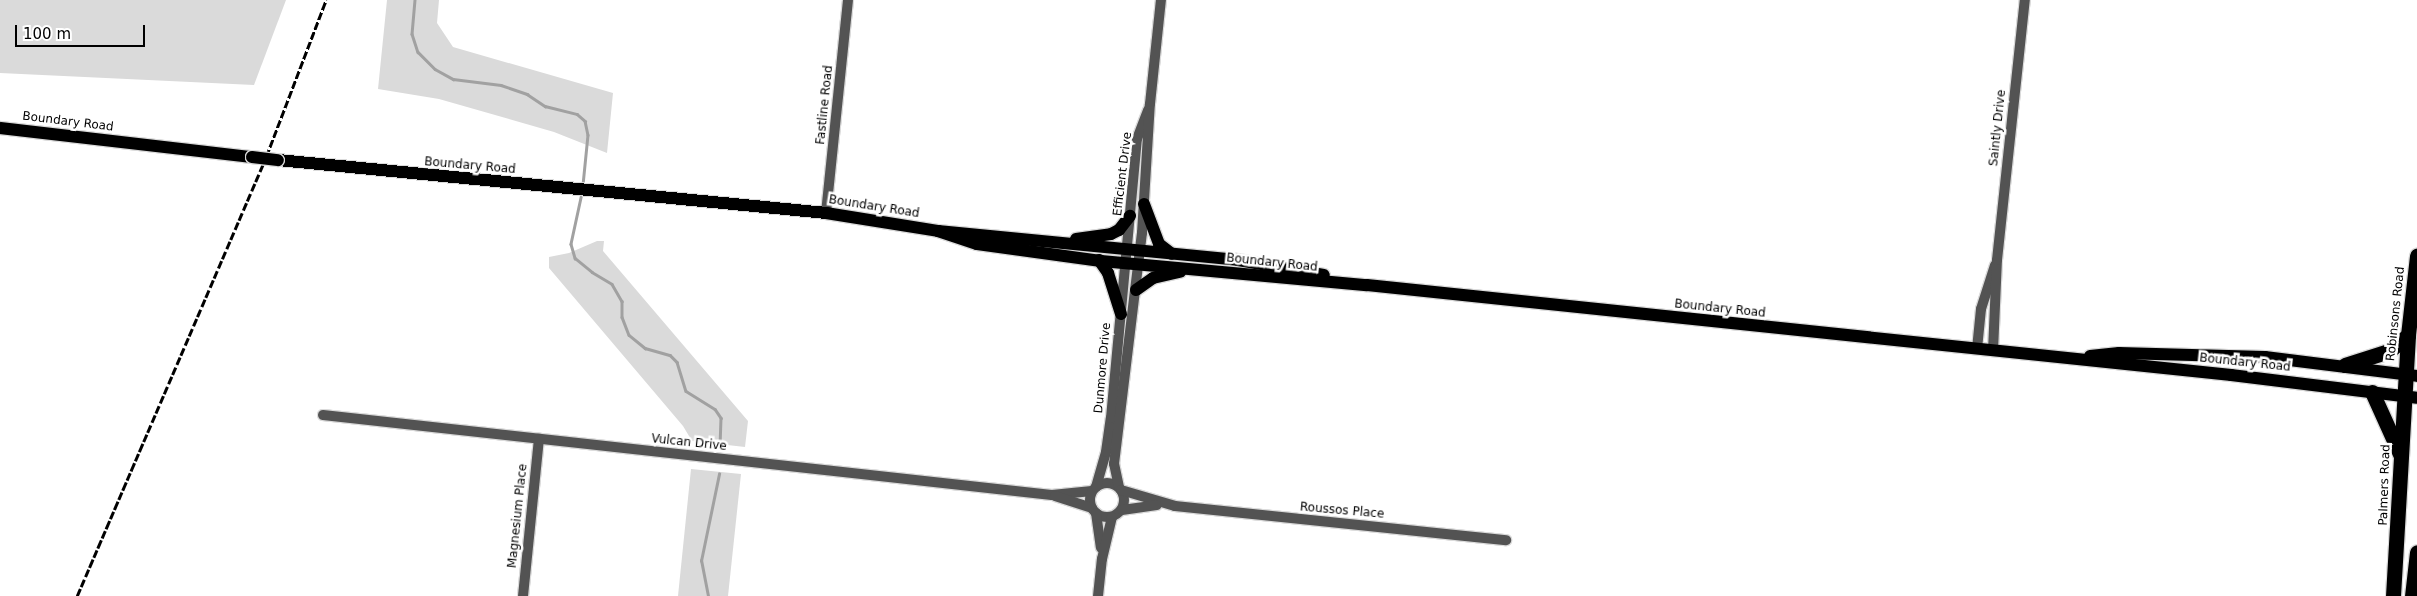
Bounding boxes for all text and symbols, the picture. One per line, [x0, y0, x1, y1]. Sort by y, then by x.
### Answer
scale bar [18, 15, 148, 47]
text: 100 m [23, 25, 71, 43]
street label: Fastline Road [814, 65, 836, 145]
street label: Saintly Drive [1987, 89, 2009, 167]
street label: Boundary Road [22, 109, 114, 135]
street label: Efficient Drive [1111, 131, 1135, 217]
street label: Boundary Road [424, 155, 516, 177]
street label: Boundary Road [828, 193, 920, 221]
street label: Boundary Road [1226, 251, 1318, 275]
street label: Robinsons Road [2384, 266, 2408, 362]
street label: Boundary Road [1674, 297, 1766, 321]
street label: Dunmore Drive [1092, 322, 1114, 414]
street label: Boundary Road [2199, 351, 2291, 375]
street label: Vulcan Drive [651, 432, 727, 454]
street label: Palmers Road [2376, 444, 2394, 526]
street label: Magnesium Place [505, 463, 531, 569]
street label: Roussos Place [1299, 500, 1385, 522]

